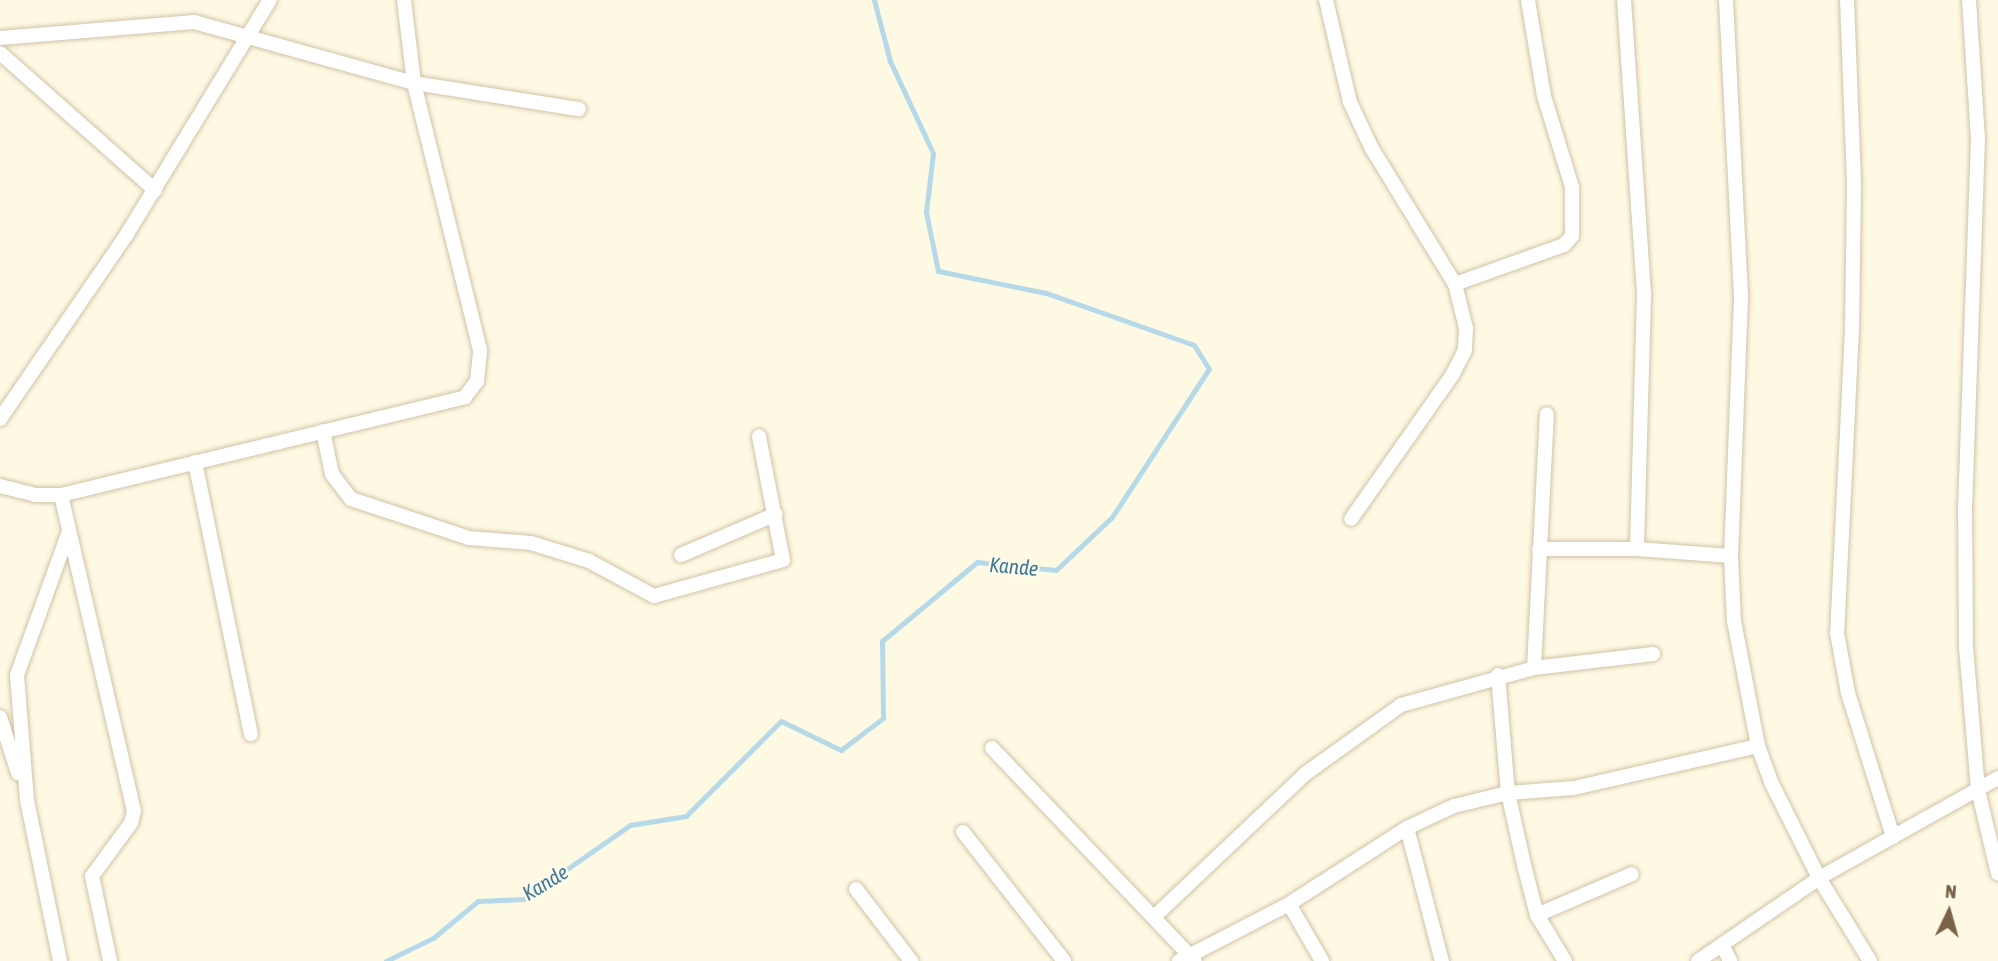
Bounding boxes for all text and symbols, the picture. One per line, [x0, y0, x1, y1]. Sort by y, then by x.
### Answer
water label: Kande [988, 551, 1040, 581]
water label: Kande [517, 859, 573, 905]
north arrow [1914, 877, 1984, 947]
text: N [1944, 880, 1957, 903]

